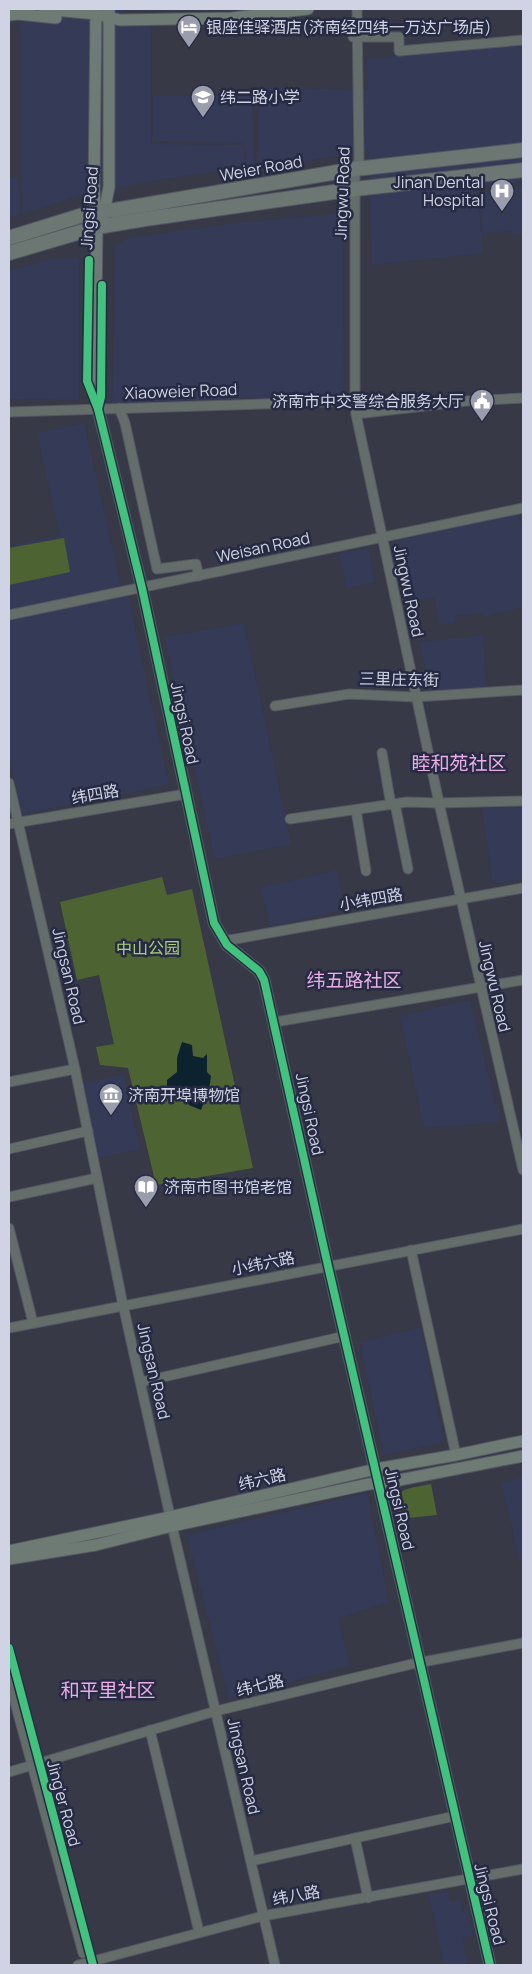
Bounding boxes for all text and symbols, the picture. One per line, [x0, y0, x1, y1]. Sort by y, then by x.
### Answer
hotel icon: 银座佳驿酒店(济南经四纬一万达广场店) [176, 14, 202, 48]
place label: 银座佳驿酒店(济南经四纬一万达广场店) [206, 16, 492, 38]
school or university icon: 纬二路小学 [190, 84, 216, 118]
place label: 纬二路小学 [220, 86, 300, 108]
street label: Jingwu Road [329, 146, 355, 240]
street label: Weier Road [218, 150, 304, 186]
street label: Jingsi Road [75, 166, 103, 250]
place label: Jinan Dental Hospital [393, 171, 484, 211]
hospital icon: Jinan Dental Hospital [489, 178, 515, 212]
street label: Xiaoweier Road [124, 378, 238, 404]
public building icon: 济南市中交警综合服务大厅 [469, 388, 495, 422]
place label: 济南市中交警综合服务大厅 [272, 390, 464, 412]
street label: Weisan Road [214, 526, 312, 568]
street label: Jingwu Road [389, 543, 429, 639]
street label: 三里庄东街 [359, 667, 439, 691]
street label: Jingsi Road [166, 680, 204, 766]
district label: 睦和苑社区 [411, 750, 507, 776]
street label: 纬四路 [69, 779, 121, 809]
street label: 小纬四路 [338, 883, 404, 915]
street label: Jingsan Road [47, 926, 91, 1026]
park label: 中山公园 [116, 937, 180, 959]
street label: Jingwu Road [474, 938, 516, 1034]
district label: 纬五路社区 [306, 967, 402, 993]
street label: Jingsi Road [291, 1071, 329, 1157]
museum icon: 济南开埠博物馆 [98, 1082, 124, 1116]
place label: 济南开埠博物馆 [128, 1084, 240, 1106]
library icon: 济南市图书馆老馆 [133, 1174, 159, 1208]
place label: 济南市图书馆老馆 [164, 1176, 292, 1198]
street label: 小纬六路 [229, 1246, 297, 1280]
street label: Jingsan Road [132, 1321, 176, 1421]
street label: 纬六路 [236, 1463, 288, 1495]
street label: Jingsi Road [380, 1466, 420, 1552]
street label: 纬七路 [234, 1669, 286, 1701]
district label: 和平里社区 [60, 1677, 156, 1703]
street label: Jingsan Road [222, 1716, 266, 1816]
street label: Jing'er Road [42, 1757, 86, 1849]
street label: Jingsi Road [469, 1861, 511, 1947]
street label: 纬八路 [270, 1880, 322, 1910]

